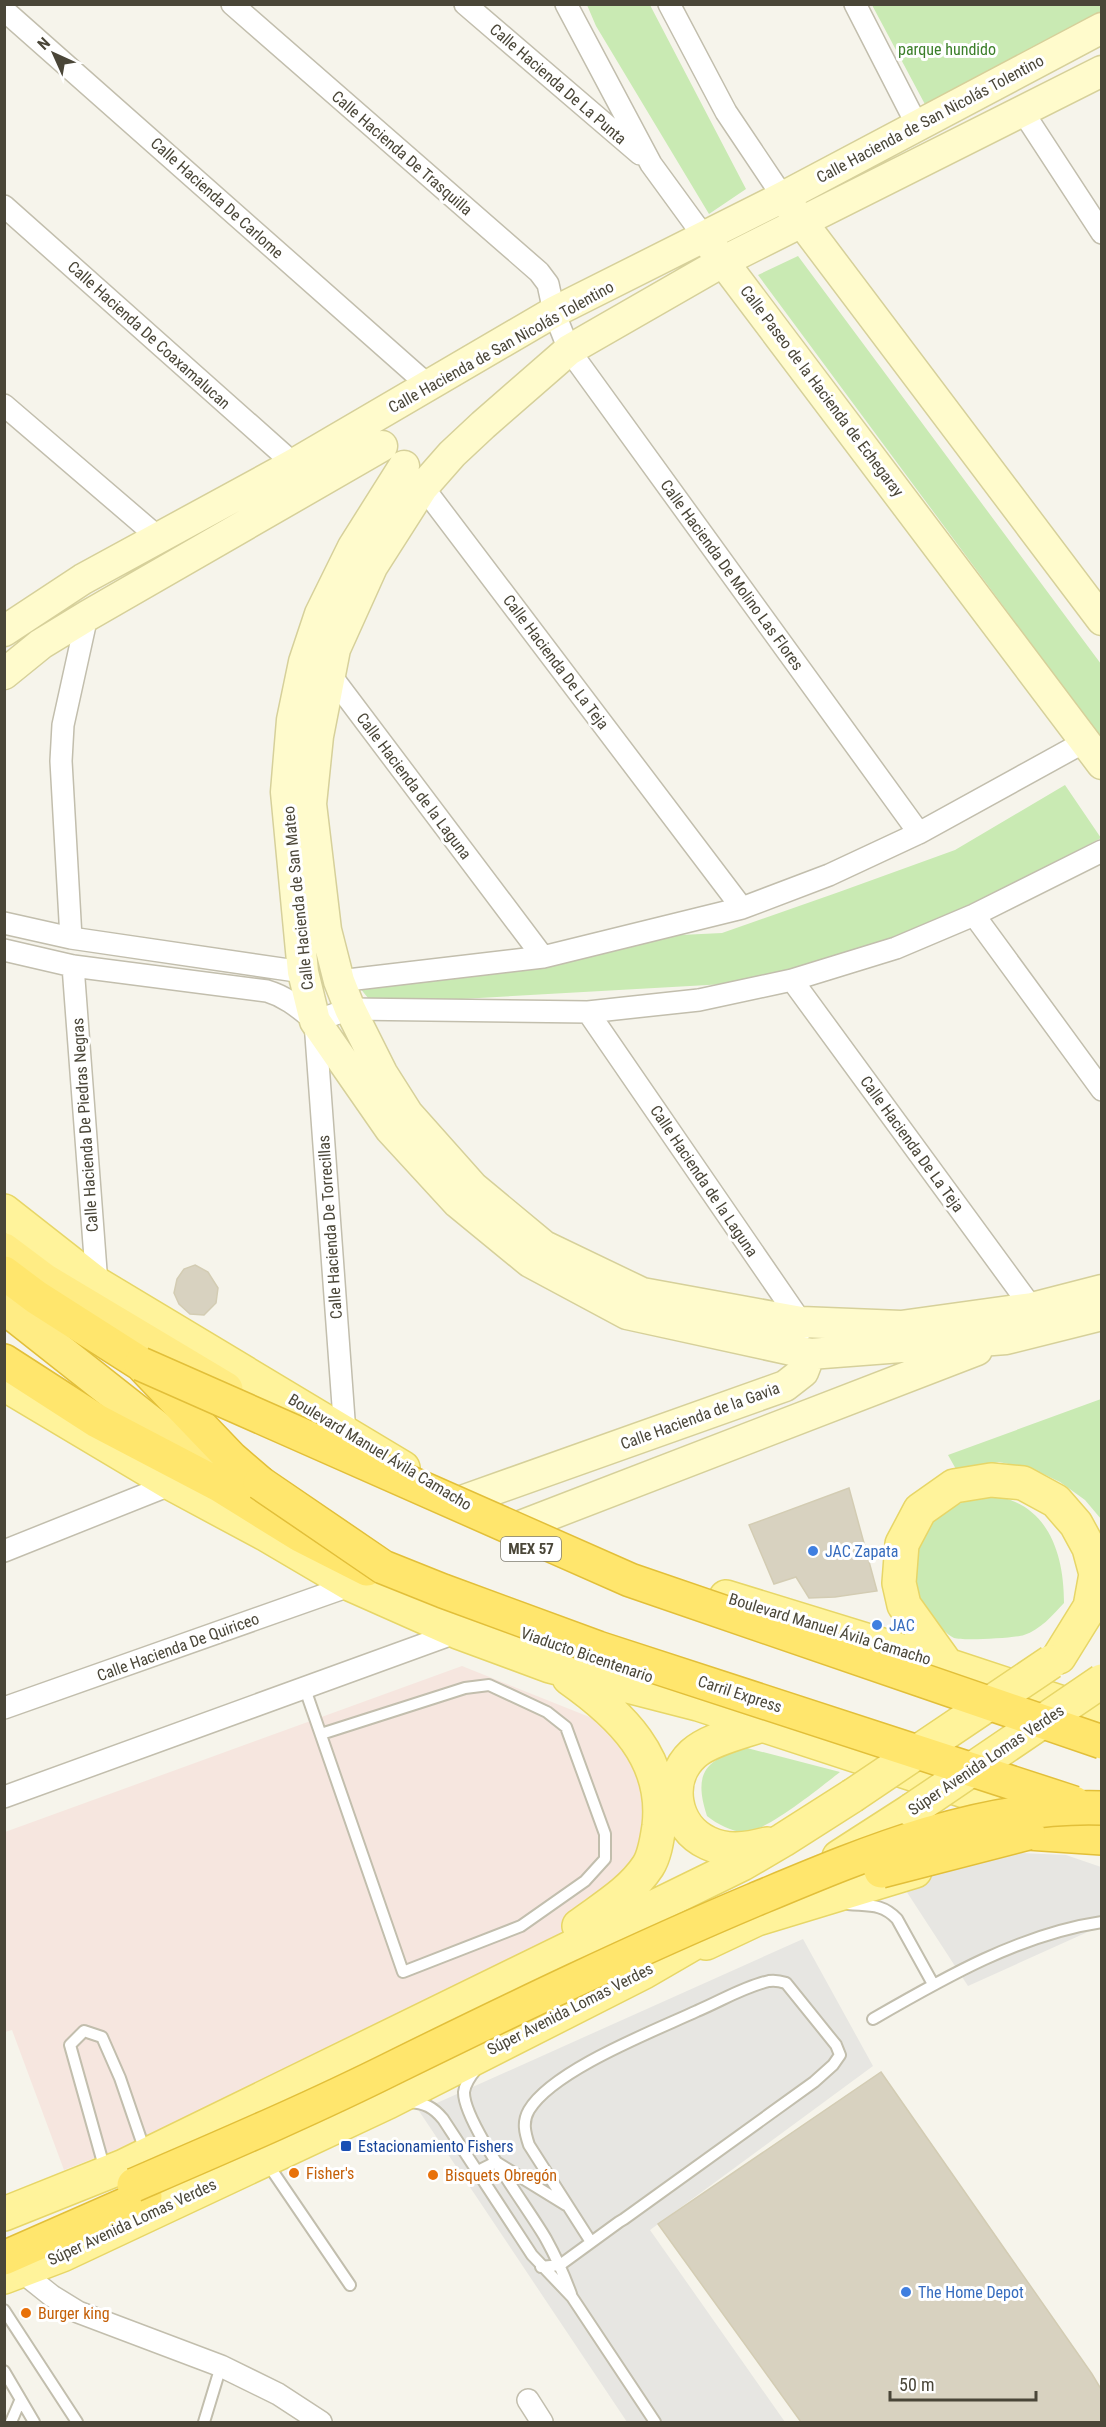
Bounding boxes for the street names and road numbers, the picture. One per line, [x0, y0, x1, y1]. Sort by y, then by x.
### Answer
street label: Calle Hacienda De La Punta [486, 20, 630, 148]
street label: Calle Hacienda de San Nicolás Tolentino [813, 51, 1047, 187]
street label: Calle Hacienda De Trasquilla [328, 87, 476, 219]
street label: Calle Hacienda De Carlome [147, 134, 287, 262]
street label: Calle Hacienda De Coaxamalucan [64, 257, 234, 413]
street label: Calle Hacienda de San Nicolás Tolentino [385, 277, 617, 417]
street label: Calle Paseo de la Hacienda de Echegaray [736, 282, 908, 501]
street label: Calle Hacienda De Molino Las Flores [656, 476, 808, 674]
street label: Calle Hacienda De La Teja [499, 591, 613, 733]
street label: Calle Hacienda de la Laguna [353, 709, 475, 863]
street label: Calle Hacienda de San Mateo [279, 805, 317, 991]
street label: Calle Hacienda De Piedras Negras [68, 1017, 102, 1233]
street label: Calle Hacienda De La Teja [856, 1072, 968, 1216]
street label: Calle Hacienda de la Laguna [646, 1102, 762, 1260]
street label: Calle Hacienda De Torrecillas [314, 1134, 346, 1320]
street label: Calle Hacienda de la Gavia [618, 1378, 782, 1454]
street label: Boulevard Manuel Ávila Camacho [285, 1390, 475, 1514]
road number: MEX 57 [501, 1537, 561, 1561]
street label: Boulevard Manuel Ávila Camacho [727, 1589, 933, 1669]
street label: Calle Hacienda De Quiriceo [94, 1609, 262, 1685]
street label: Viaducto Bicentenario [518, 1623, 656, 1687]
street label: Carril Express [696, 1671, 784, 1717]
street label: Súper Avenida Lomas Verdes [905, 1701, 1067, 1819]
street label: Súper Avenida Lomas Verdes [484, 1959, 656, 2059]
street label: Súper Avenida Lomas Verdes [45, 2175, 219, 2269]

